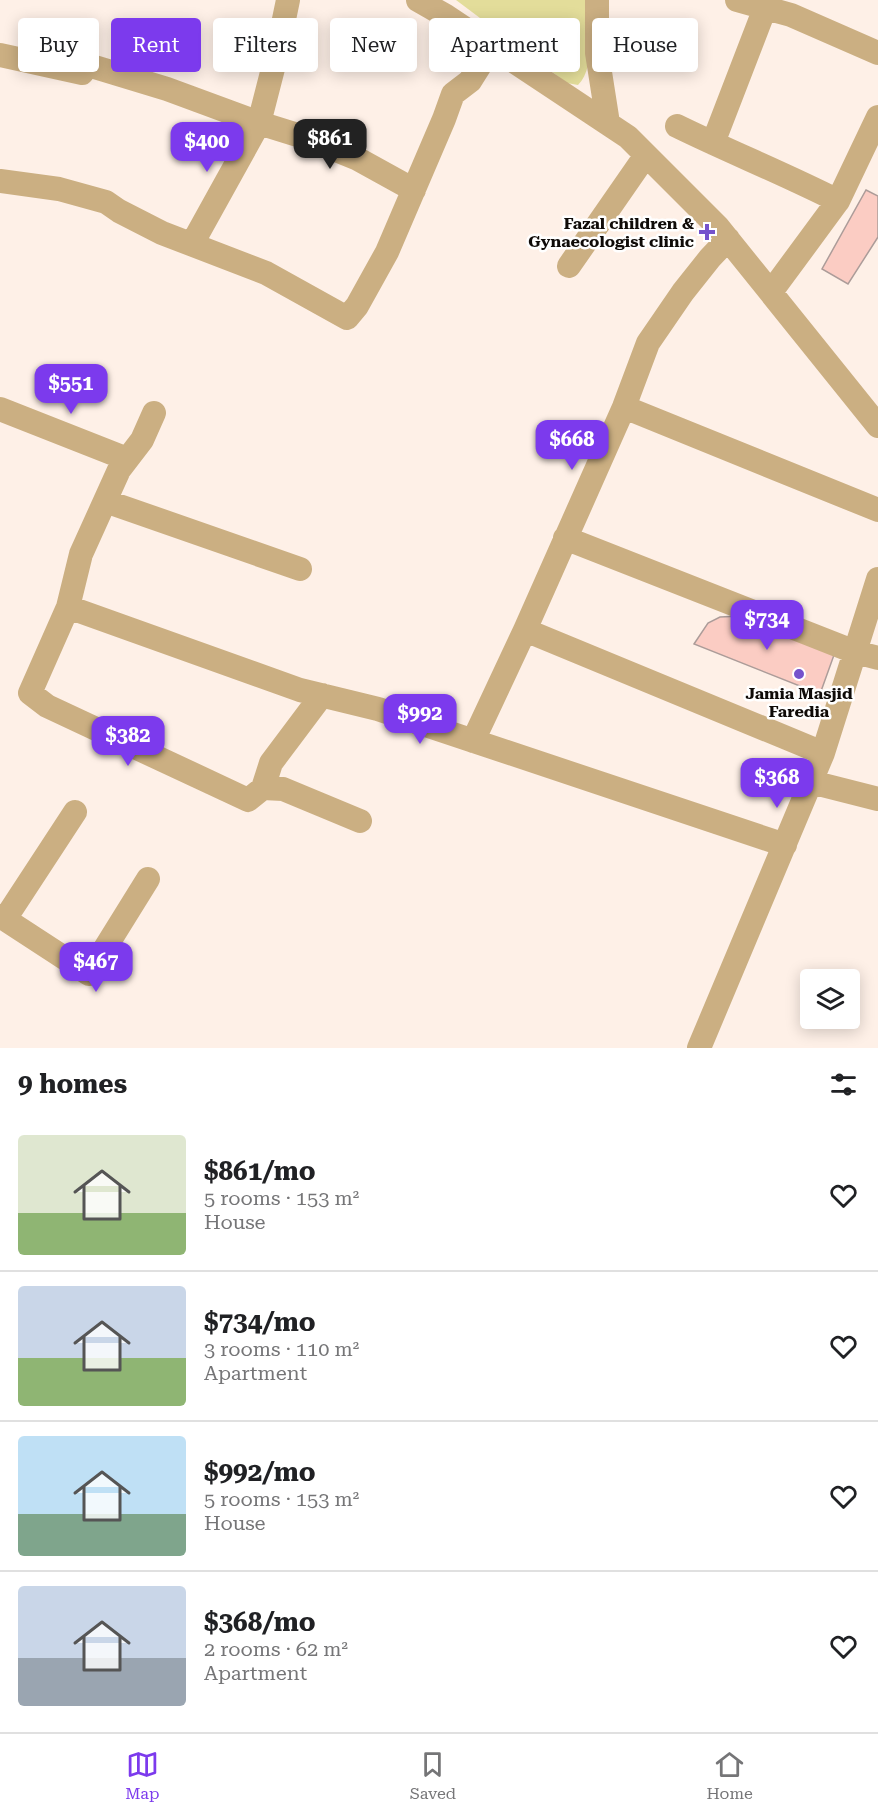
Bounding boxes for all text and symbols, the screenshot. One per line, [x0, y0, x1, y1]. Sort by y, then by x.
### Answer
chip: Buy [18, 18, 99, 72]
chip: Rent [111, 18, 201, 72]
chip: Filters [213, 18, 318, 72]
chip: New [330, 18, 417, 72]
chip: Apartment [429, 18, 580, 72]
chip: House [592, 18, 698, 72]
pin: $861 [294, 119, 366, 170]
pin: $400 [171, 122, 243, 173]
text: $861 [308, 126, 352, 150]
text: $400 [185, 129, 229, 153]
place label: Fazal children & Gynaecologist clinic [528, 214, 694, 251]
marker: Fazal children & Gynaecologist clinic [698, 223, 716, 241]
pin: $551 [35, 364, 107, 415]
text: $551 [49, 371, 93, 395]
pin: $668 [536, 420, 608, 471]
text: $668 [550, 427, 594, 451]
pin: $734 [731, 600, 803, 651]
text: $734 [745, 607, 789, 631]
marker: Jamia Masjid Faredia [792, 667, 806, 681]
place label: Jamia Masjid Faredia [745, 684, 853, 721]
pin: $992 [384, 694, 456, 745]
text: $992 [398, 701, 442, 725]
pin: $382 [92, 716, 164, 767]
text: $382 [106, 723, 150, 747]
pin: $368 [741, 758, 813, 809]
text: $368 [755, 765, 799, 789]
pin: $467 [60, 942, 132, 993]
text: $467 [74, 949, 118, 973]
map controls [800, 969, 860, 1029]
button: layers [800, 969, 860, 1029]
icon: filters [827, 1068, 860, 1101]
text: 9 homes [18, 1069, 127, 1099]
text: $861/mo [204, 1156, 316, 1186]
icon: home [66, 1159, 138, 1231]
icon: heart [827, 1179, 860, 1212]
text: 5 rooms · 153 m² [204, 1186, 359, 1210]
text: House [204, 1210, 266, 1234]
text: $734/mo [204, 1307, 316, 1337]
icon: home [66, 1310, 138, 1382]
icon: heart [827, 1330, 860, 1363]
text: 3 rooms · 110 m² [204, 1337, 359, 1361]
text: Apartment [204, 1361, 307, 1385]
text: $992/mo [204, 1457, 316, 1487]
icon: home [66, 1460, 138, 1532]
icon: heart [827, 1480, 860, 1513]
text: 5 rooms · 153 m² [204, 1487, 359, 1511]
text: House [204, 1511, 266, 1535]
text: $368/mo [204, 1607, 316, 1637]
icon: home [66, 1610, 138, 1682]
icon: heart [827, 1630, 860, 1663]
text: 2 rooms · 62 m² [204, 1637, 348, 1661]
text: Apartment [204, 1661, 307, 1685]
tab: Map [125, 1748, 159, 1803]
tab: Saved [410, 1748, 456, 1803]
tab: Home [706, 1748, 753, 1803]

